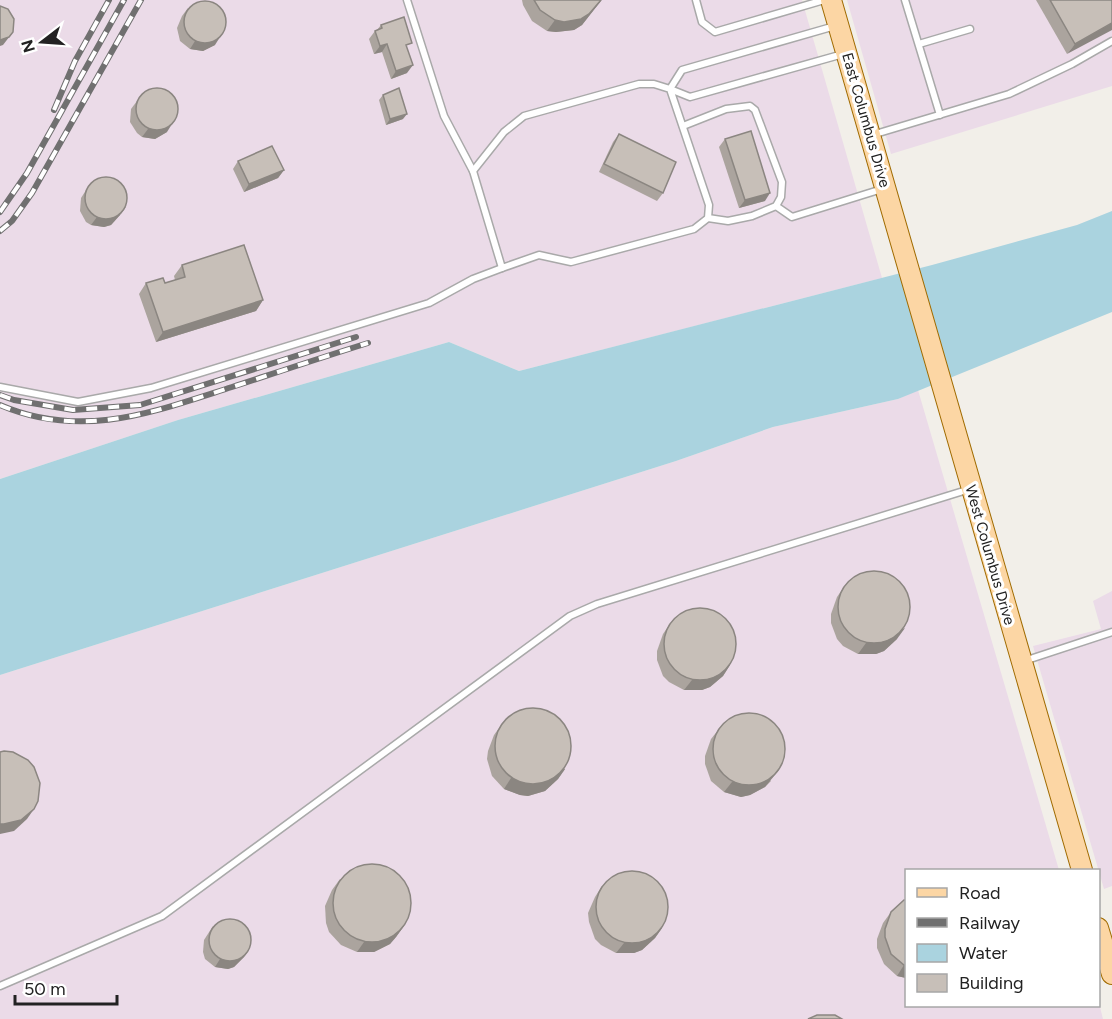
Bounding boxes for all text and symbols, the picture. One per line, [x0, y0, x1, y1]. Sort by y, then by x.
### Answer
north arrow [12, 12, 72, 72]
text: N [17, 38, 39, 55]
street label: East Columbus Drive [838, 51, 894, 189]
street label: West Columbus Drive [961, 483, 1019, 627]
legend [905, 869, 1100, 1007]
text: Road [959, 882, 1000, 904]
text: Railway [959, 912, 1021, 934]
text: Water [959, 942, 1007, 964]
scale bar [15, 968, 117, 1006]
text: Building [959, 972, 1024, 994]
text: 50 m [24, 978, 66, 1000]

